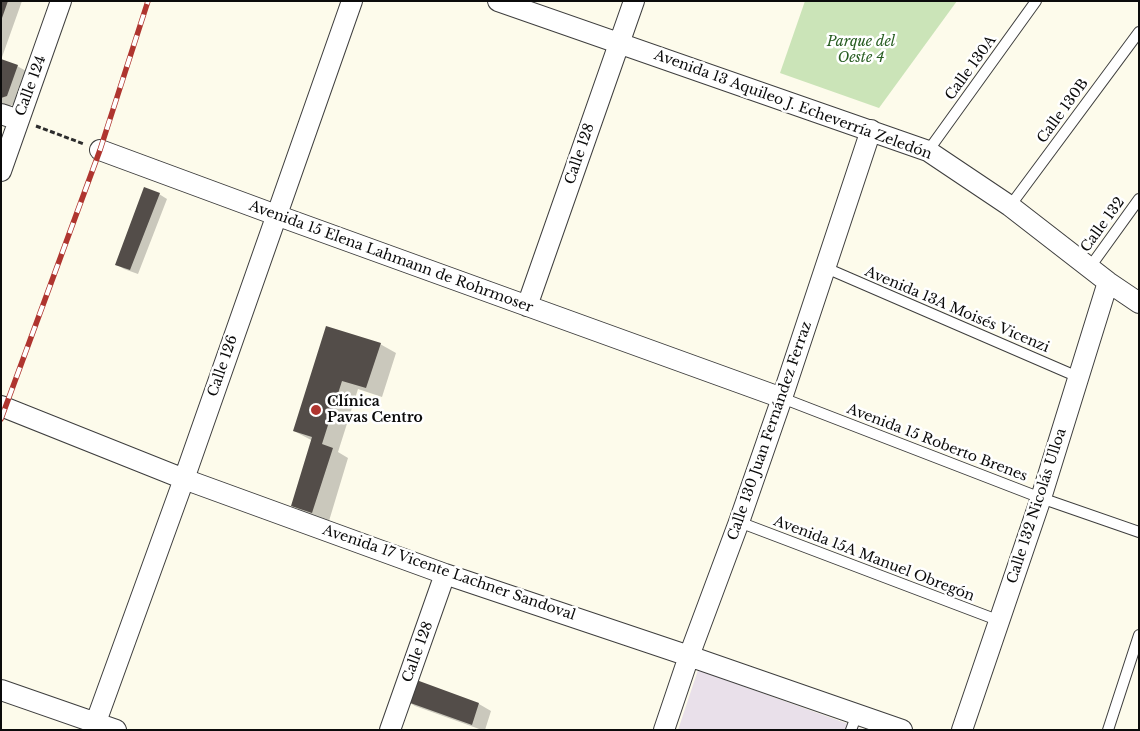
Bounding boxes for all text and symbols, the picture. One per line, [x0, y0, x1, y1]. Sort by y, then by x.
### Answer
street label: Calle 130A [942, 32, 1000, 104]
park label: Parque del Oeste 4 [827, 34, 895, 66]
street label: Avenida 13 Aquileo J. Echeverría Zeledón [652, 47, 934, 163]
street label: Calle 124 [12, 53, 50, 119]
street label: Calle 130B [1034, 75, 1092, 147]
street label: Calle 128 [562, 121, 598, 187]
street label: Calle 132 [1078, 194, 1128, 256]
street label: Avenida 15 Elena Lahmann de Rohrmoser [247, 198, 535, 316]
street label: Avenida 13A Moisés Vicenzi [862, 263, 1052, 357]
street label: Calle 130 Juan Fernández Ferraz [725, 319, 815, 543]
street label: Calle 126 [205, 333, 241, 399]
place label: Clínica Pavas Centro [327, 394, 423, 427]
street label: Avenida 15 Roberto Brenes [844, 401, 1030, 485]
marker: Clínica Pavas Centro [309, 403, 323, 417]
street label: Calle 132 Nicolás Ulloa [1004, 426, 1070, 586]
street label: Avenida 15A Manuel Obregón [771, 513, 977, 605]
street label: Avenida 17 Vicente Lachner Sandoval [320, 522, 578, 624]
street label: Calle 128 [399, 619, 437, 685]

